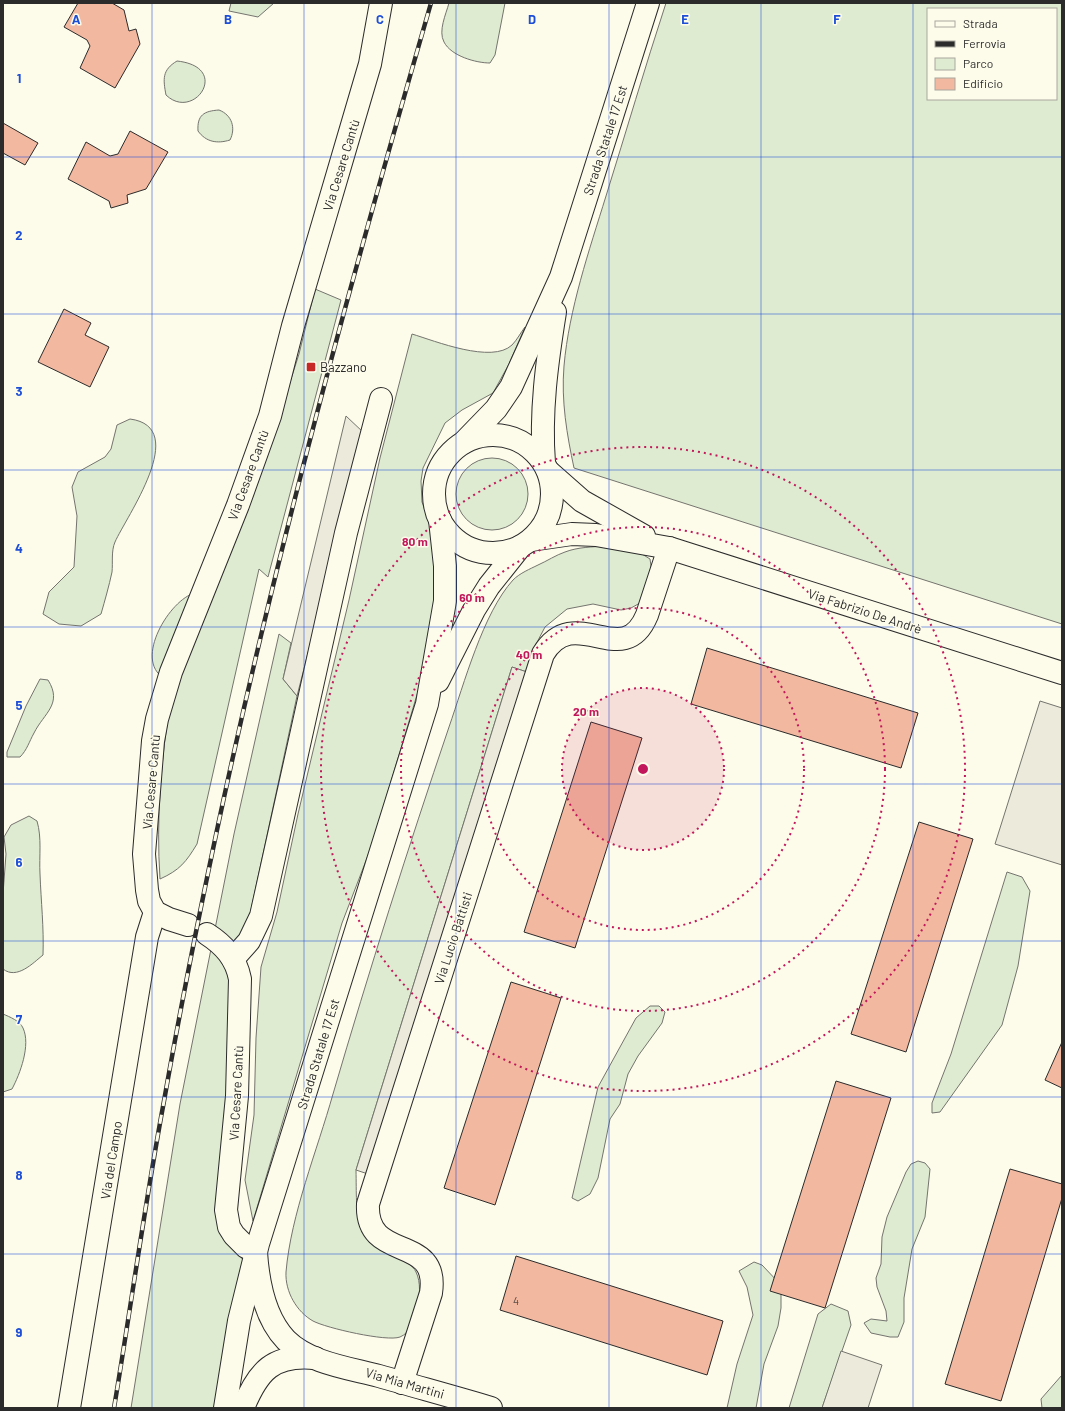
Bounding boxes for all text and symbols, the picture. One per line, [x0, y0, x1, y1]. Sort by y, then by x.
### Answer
legend [927, 8, 1057, 100]
text: A [72, 11, 81, 27]
text: B [224, 11, 232, 27]
text: C [376, 11, 384, 27]
text: D [528, 11, 536, 27]
text: E [681, 11, 689, 27]
text: F [833, 11, 841, 27]
text: Strada [963, 16, 998, 30]
text: Ferrovia [963, 36, 1006, 50]
text: Parco [963, 56, 993, 70]
text: 1 [17, 70, 21, 86]
text: Edificio [963, 76, 1003, 90]
street label: Strada Statale 17 Est [580, 83, 630, 197]
street label: Via Cesare Cantù [319, 117, 363, 213]
text: 2 [15, 227, 23, 243]
place label: Bazzano [320, 359, 367, 375]
marker: Bazzano [305, 361, 317, 373]
text: 3 [15, 383, 23, 399]
street label: Via Cesare Cantù [224, 428, 272, 522]
text: 80 m [402, 534, 428, 548]
text: 4 [15, 540, 23, 556]
street label: Via Fabrizio De Andrè [806, 585, 924, 637]
text: 60 m [459, 590, 485, 604]
text: 40 m [516, 647, 542, 661]
text: 5 [15, 697, 23, 713]
text: 20 m [573, 704, 599, 718]
street label: Via Cesare Cantù [139, 734, 163, 830]
centre of rings [636, 762, 650, 776]
text: 6 [16, 854, 23, 870]
street label: Via Lucio Battisti [431, 890, 475, 986]
street label: Strada Statale 17 Est [294, 997, 342, 1111]
text: 7 [16, 1011, 23, 1027]
street label: Via Cesare Cantù [226, 1045, 246, 1141]
street label: Via del Campo [97, 1120, 125, 1200]
text: 8 [15, 1167, 23, 1183]
house number: 4 [513, 1294, 519, 1307]
text: 9 [16, 1324, 23, 1340]
street label: Via Mia Martini [364, 1364, 446, 1402]

